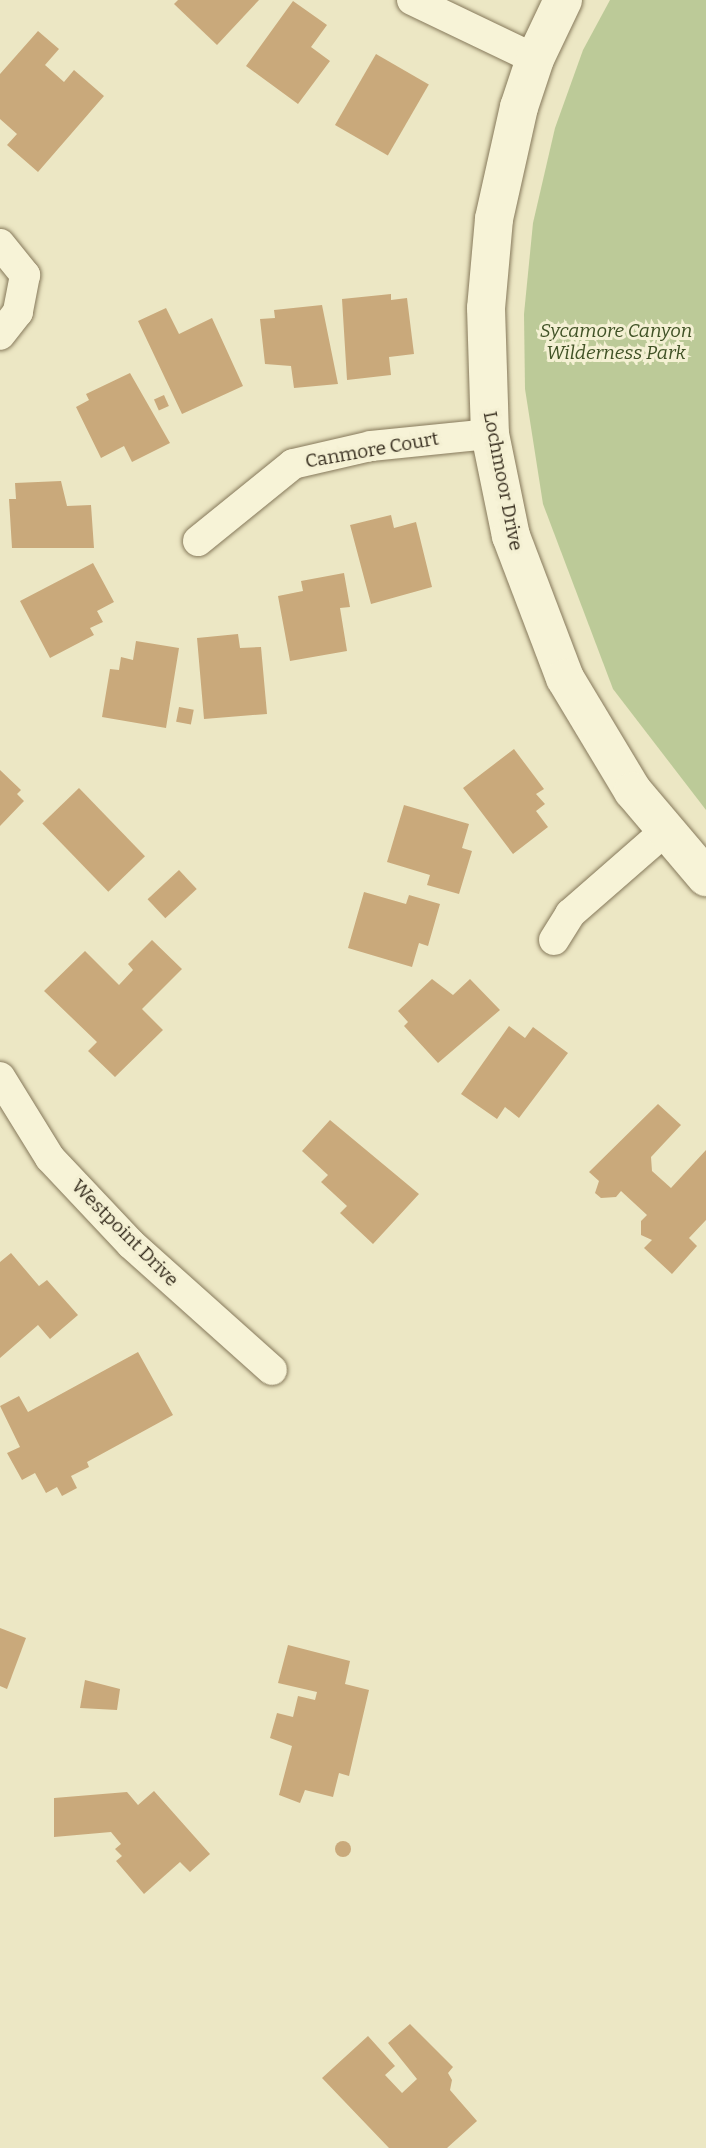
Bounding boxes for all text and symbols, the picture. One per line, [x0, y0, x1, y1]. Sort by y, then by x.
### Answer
park label: Sycamore Canyon Wilderness Park [540, 320, 692, 364]
street label: Lochmoor Drive [478, 409, 528, 553]
street label: Canmore Court [303, 427, 441, 473]
street label: Westpoint Drive [67, 1175, 183, 1291]

